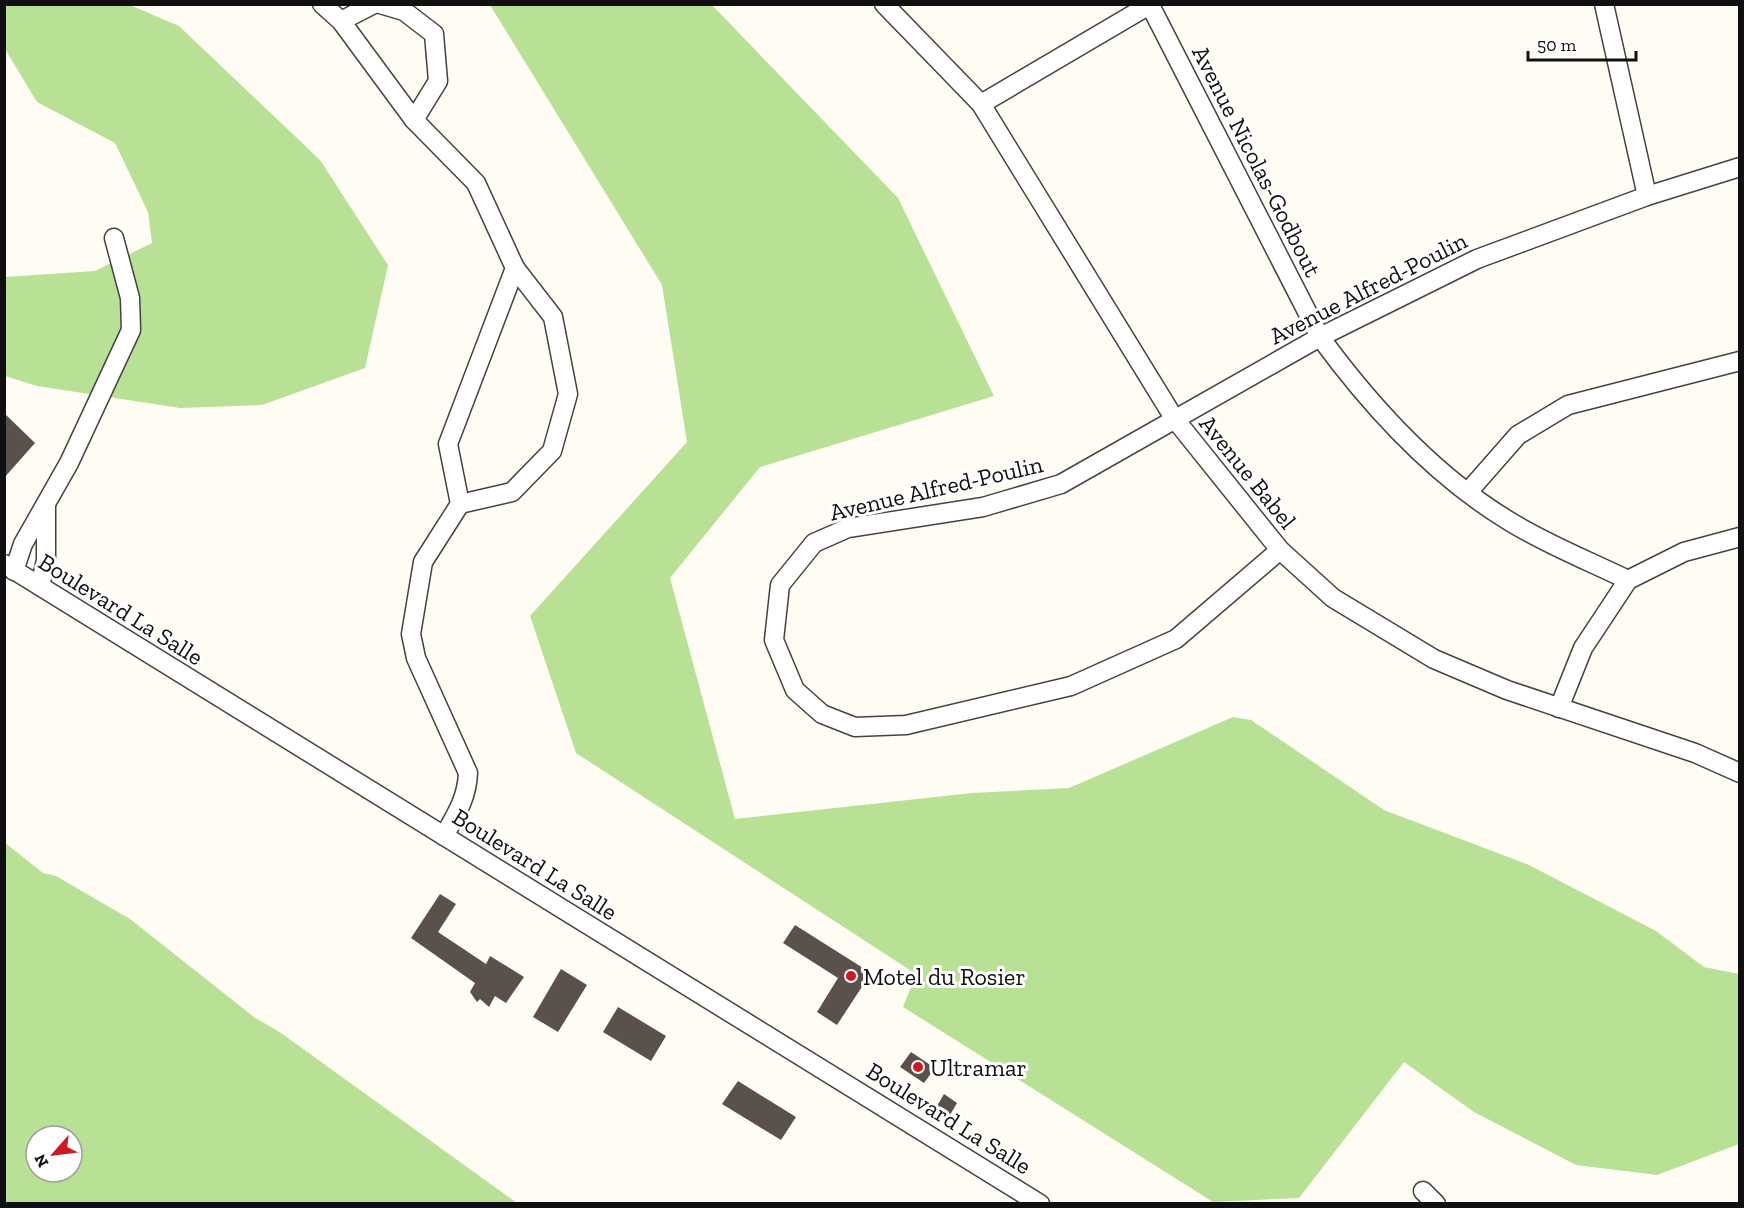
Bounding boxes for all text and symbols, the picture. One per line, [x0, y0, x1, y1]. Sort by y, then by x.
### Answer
scale bar [1528, 24, 1636, 62]
text: 50 m [1537, 34, 1577, 56]
street label: Avenue Nicolas-Godbout [1186, 41, 1328, 281]
street label: Avenue Alfred-Poulin [1264, 225, 1472, 350]
street label: Avenue Babel [1193, 409, 1303, 535]
street label: Avenue Alfred-Poulin [826, 449, 1046, 527]
street label: Boulevard La Salle [33, 547, 209, 671]
street label: Boulevard La Salle [447, 802, 623, 926]
place label: Motel du Rosier [863, 962, 1025, 991]
marker: Motel du Rosier [844, 969, 858, 983]
place label: Ultramar [930, 1053, 1027, 1082]
street label: Boulevard La Salle [861, 1056, 1037, 1180]
marker: Ultramar [911, 1060, 925, 1074]
north arrow [24, 1124, 84, 1184]
text: N [30, 1151, 52, 1171]

